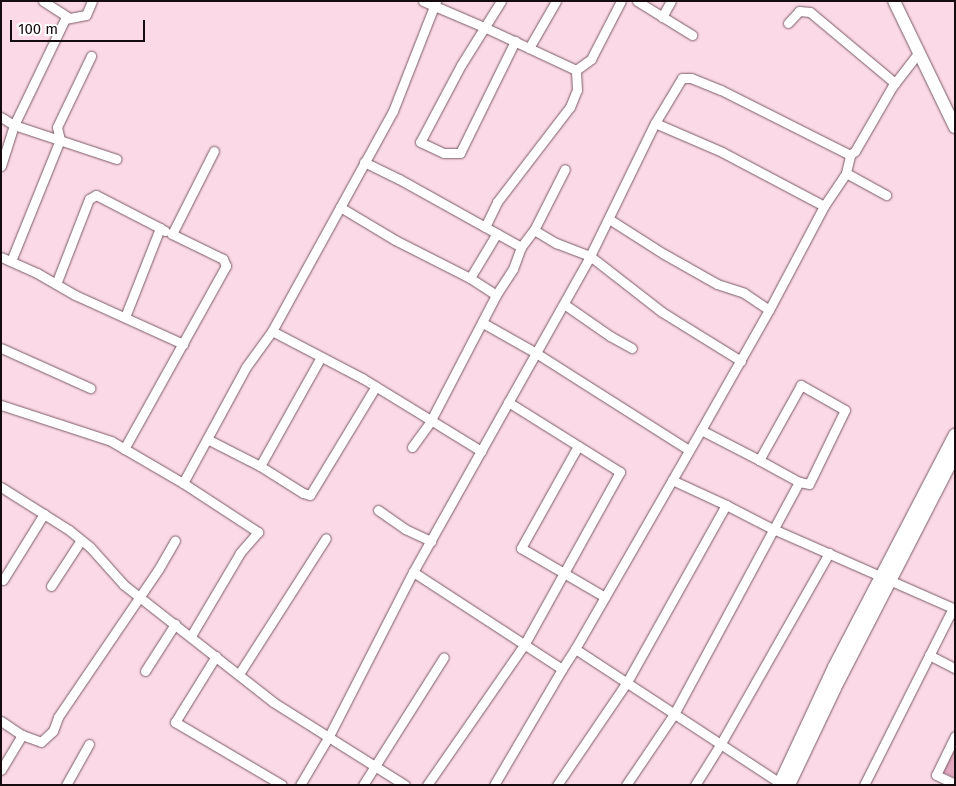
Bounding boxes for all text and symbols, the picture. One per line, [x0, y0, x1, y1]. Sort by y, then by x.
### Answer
scale bar [12, 10, 148, 42]
text: 100 m [18, 20, 58, 38]

